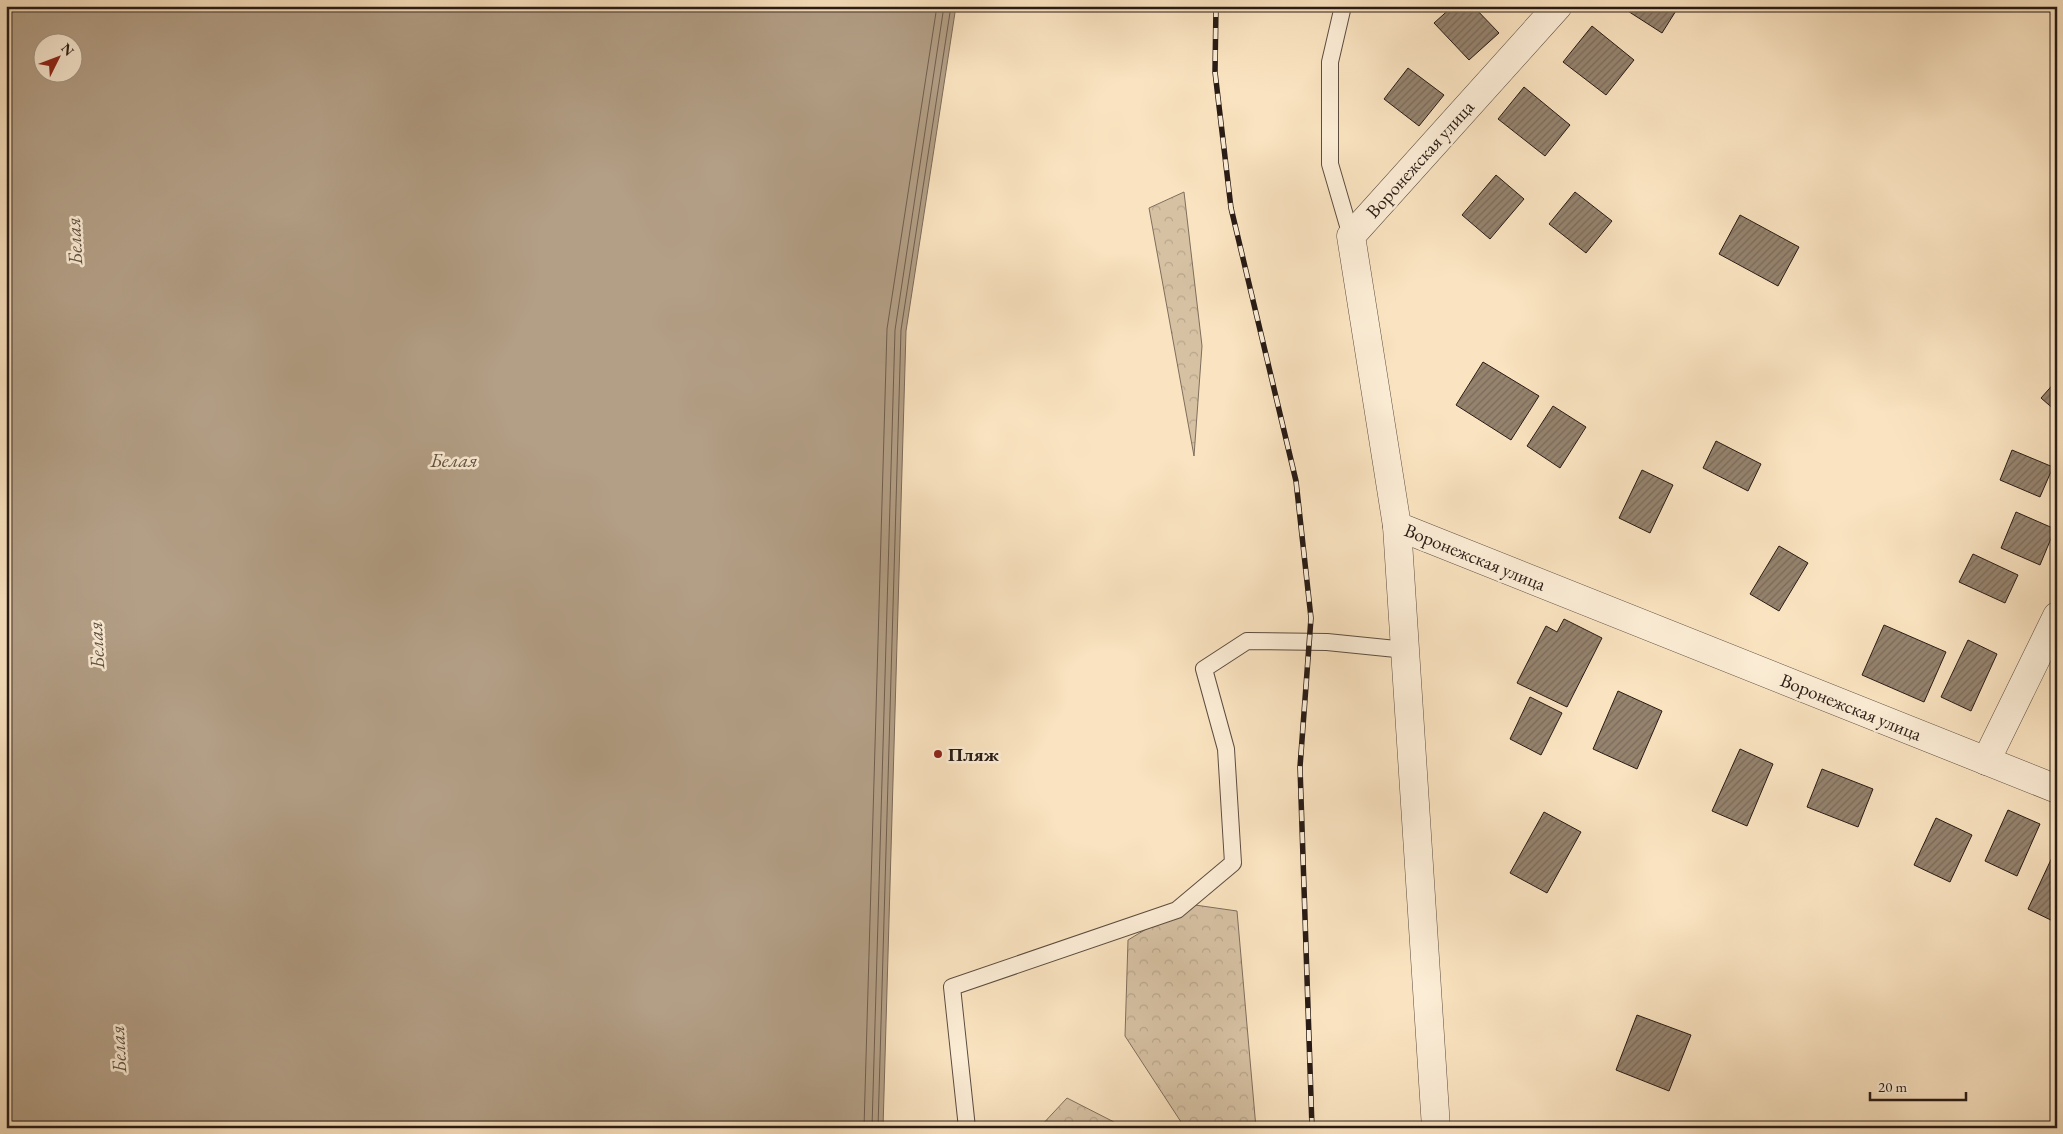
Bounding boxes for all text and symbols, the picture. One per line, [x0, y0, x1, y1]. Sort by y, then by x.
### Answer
north arrow [32, 32, 82, 82]
text: N [57, 39, 79, 60]
street label: Воронежская улица [1360, 94, 1480, 223]
water label: Белая [60, 216, 88, 267]
water label: Белая [429, 447, 478, 473]
street label: Воронежская улица [1401, 517, 1550, 597]
water label: Белая [82, 620, 110, 671]
street label: Воронежская улица [1777, 667, 1926, 747]
place label: Пляж [948, 742, 1000, 767]
marker: Пляж [932, 748, 944, 760]
water label: Белая [104, 1024, 132, 1075]
scale bar [1870, 1069, 1967, 1101]
text: 20 m [1878, 1077, 1907, 1096]

